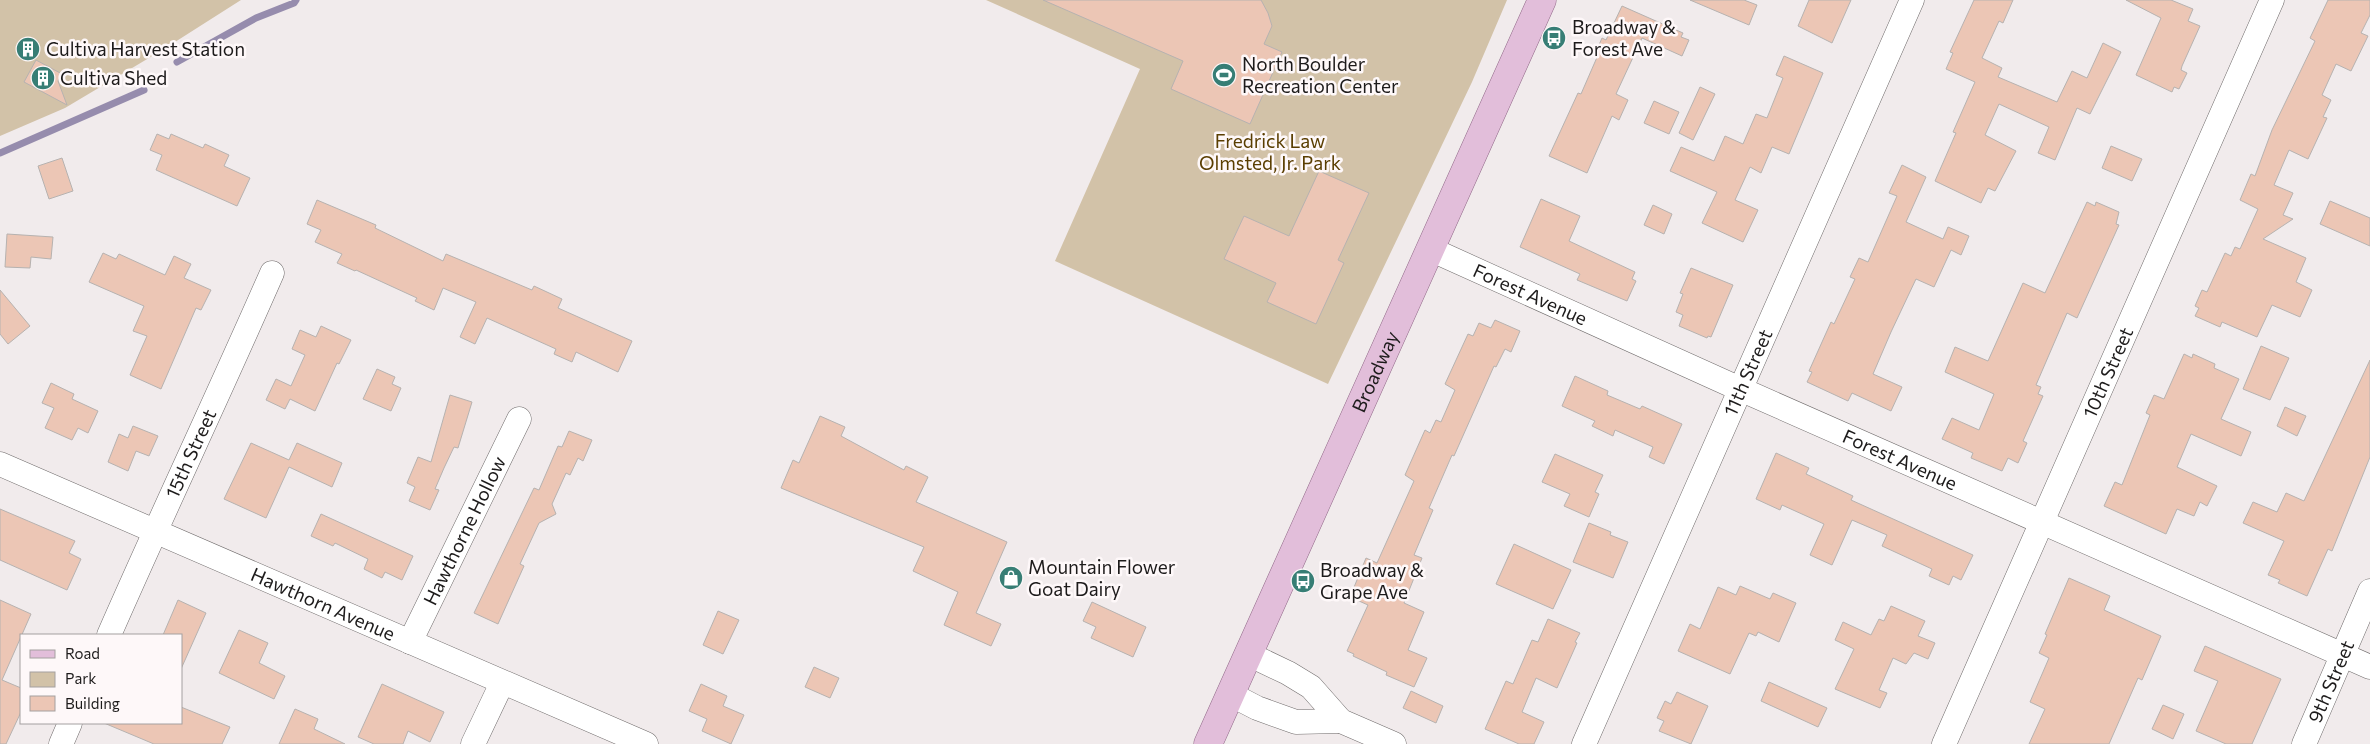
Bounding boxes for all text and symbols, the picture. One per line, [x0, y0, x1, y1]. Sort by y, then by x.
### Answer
place label: Broadway & Forest Ave [1572, 15, 1676, 60]
bus stop icon: Broadway & Forest Ave [1541, 25, 1567, 51]
building icon: Cultiva Harvest Station [15, 36, 41, 62]
place label: Cultiva Harvest Station [46, 37, 245, 60]
place label: North Boulder Recreation Center [1242, 52, 1399, 97]
sports icon: North Boulder Recreation Center [1211, 62, 1237, 88]
building icon: Cultiva Shed [30, 65, 56, 91]
place label: Cultiva Shed [60, 66, 167, 89]
park label: Fredrick Law Olmsted, Jr. Park [1199, 129, 1341, 174]
street label: Forest Avenue [1470, 258, 1591, 330]
street label: 10th Street [2077, 323, 2137, 421]
street label: 11th Street [1718, 325, 1777, 419]
street label: Broadway [1346, 327, 1403, 416]
street label: 15th Street [160, 405, 221, 501]
street label: Forest Avenue [1839, 424, 1961, 494]
street label: Hawthorne Hollow [418, 452, 510, 609]
place label: Mountain Flower Goat Dairy [1028, 555, 1176, 600]
place label: Broadway & Grape Ave [1320, 558, 1424, 603]
street label: Hawthorn Avenue [248, 562, 399, 645]
shop icon: Mountain Flower Goat Dairy [998, 565, 1024, 591]
bus stop icon: Broadway & Grape Ave [1290, 568, 1316, 594]
legend [20, 634, 182, 724]
street label: 9th Street [2303, 636, 2358, 726]
text: Road [65, 644, 100, 662]
text: Park [65, 669, 96, 687]
text: Building [65, 694, 120, 712]

